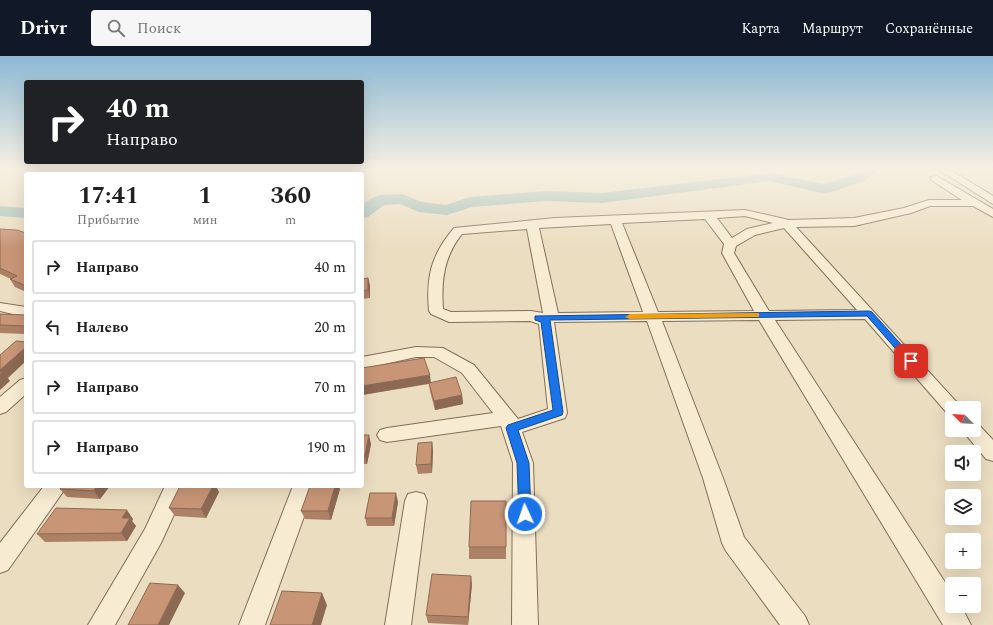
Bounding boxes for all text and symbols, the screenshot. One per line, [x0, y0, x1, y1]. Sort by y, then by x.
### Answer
search box [91, 10, 371, 46]
text: Drivr [20, 14, 67, 43]
icon: search [105, 17, 127, 39]
text: Поиск [137, 17, 181, 40]
text: Карта [742, 18, 780, 39]
text: Маршрут [802, 18, 863, 39]
text: Сохранённые [885, 18, 973, 39]
text: 40 m [106, 87, 170, 130]
icon: right [40, 96, 92, 148]
text: Направо [106, 126, 178, 153]
text: 17:41 [78, 178, 138, 214]
text: 1 [198, 178, 212, 214]
text: 360 [270, 178, 311, 214]
text: Прибытие [77, 210, 140, 230]
text: мин [193, 210, 217, 230]
text: m [285, 210, 296, 230]
icon: right [42, 256, 64, 278]
text: Направо [76, 256, 139, 279]
text: 40 m [314, 256, 346, 279]
icon: left [42, 316, 64, 338]
text: Налево [76, 316, 129, 339]
text: 20 m [314, 316, 346, 339]
pin [894, 344, 928, 378]
icon: arrive [900, 350, 922, 372]
icon: right [42, 376, 64, 398]
text: Направо [76, 376, 139, 399]
text: 70 m [314, 376, 346, 399]
north arrow [945, 401, 981, 437]
map controls [945, 401, 981, 613]
icon: right [42, 436, 64, 458]
text: Направо [76, 436, 139, 459]
text: 190 m [307, 436, 346, 459]
button: sound [945, 445, 981, 481]
button: layers [945, 489, 981, 525]
position arrow [504, 493, 546, 535]
button: + [945, 533, 981, 569]
button: − [945, 577, 981, 613]

